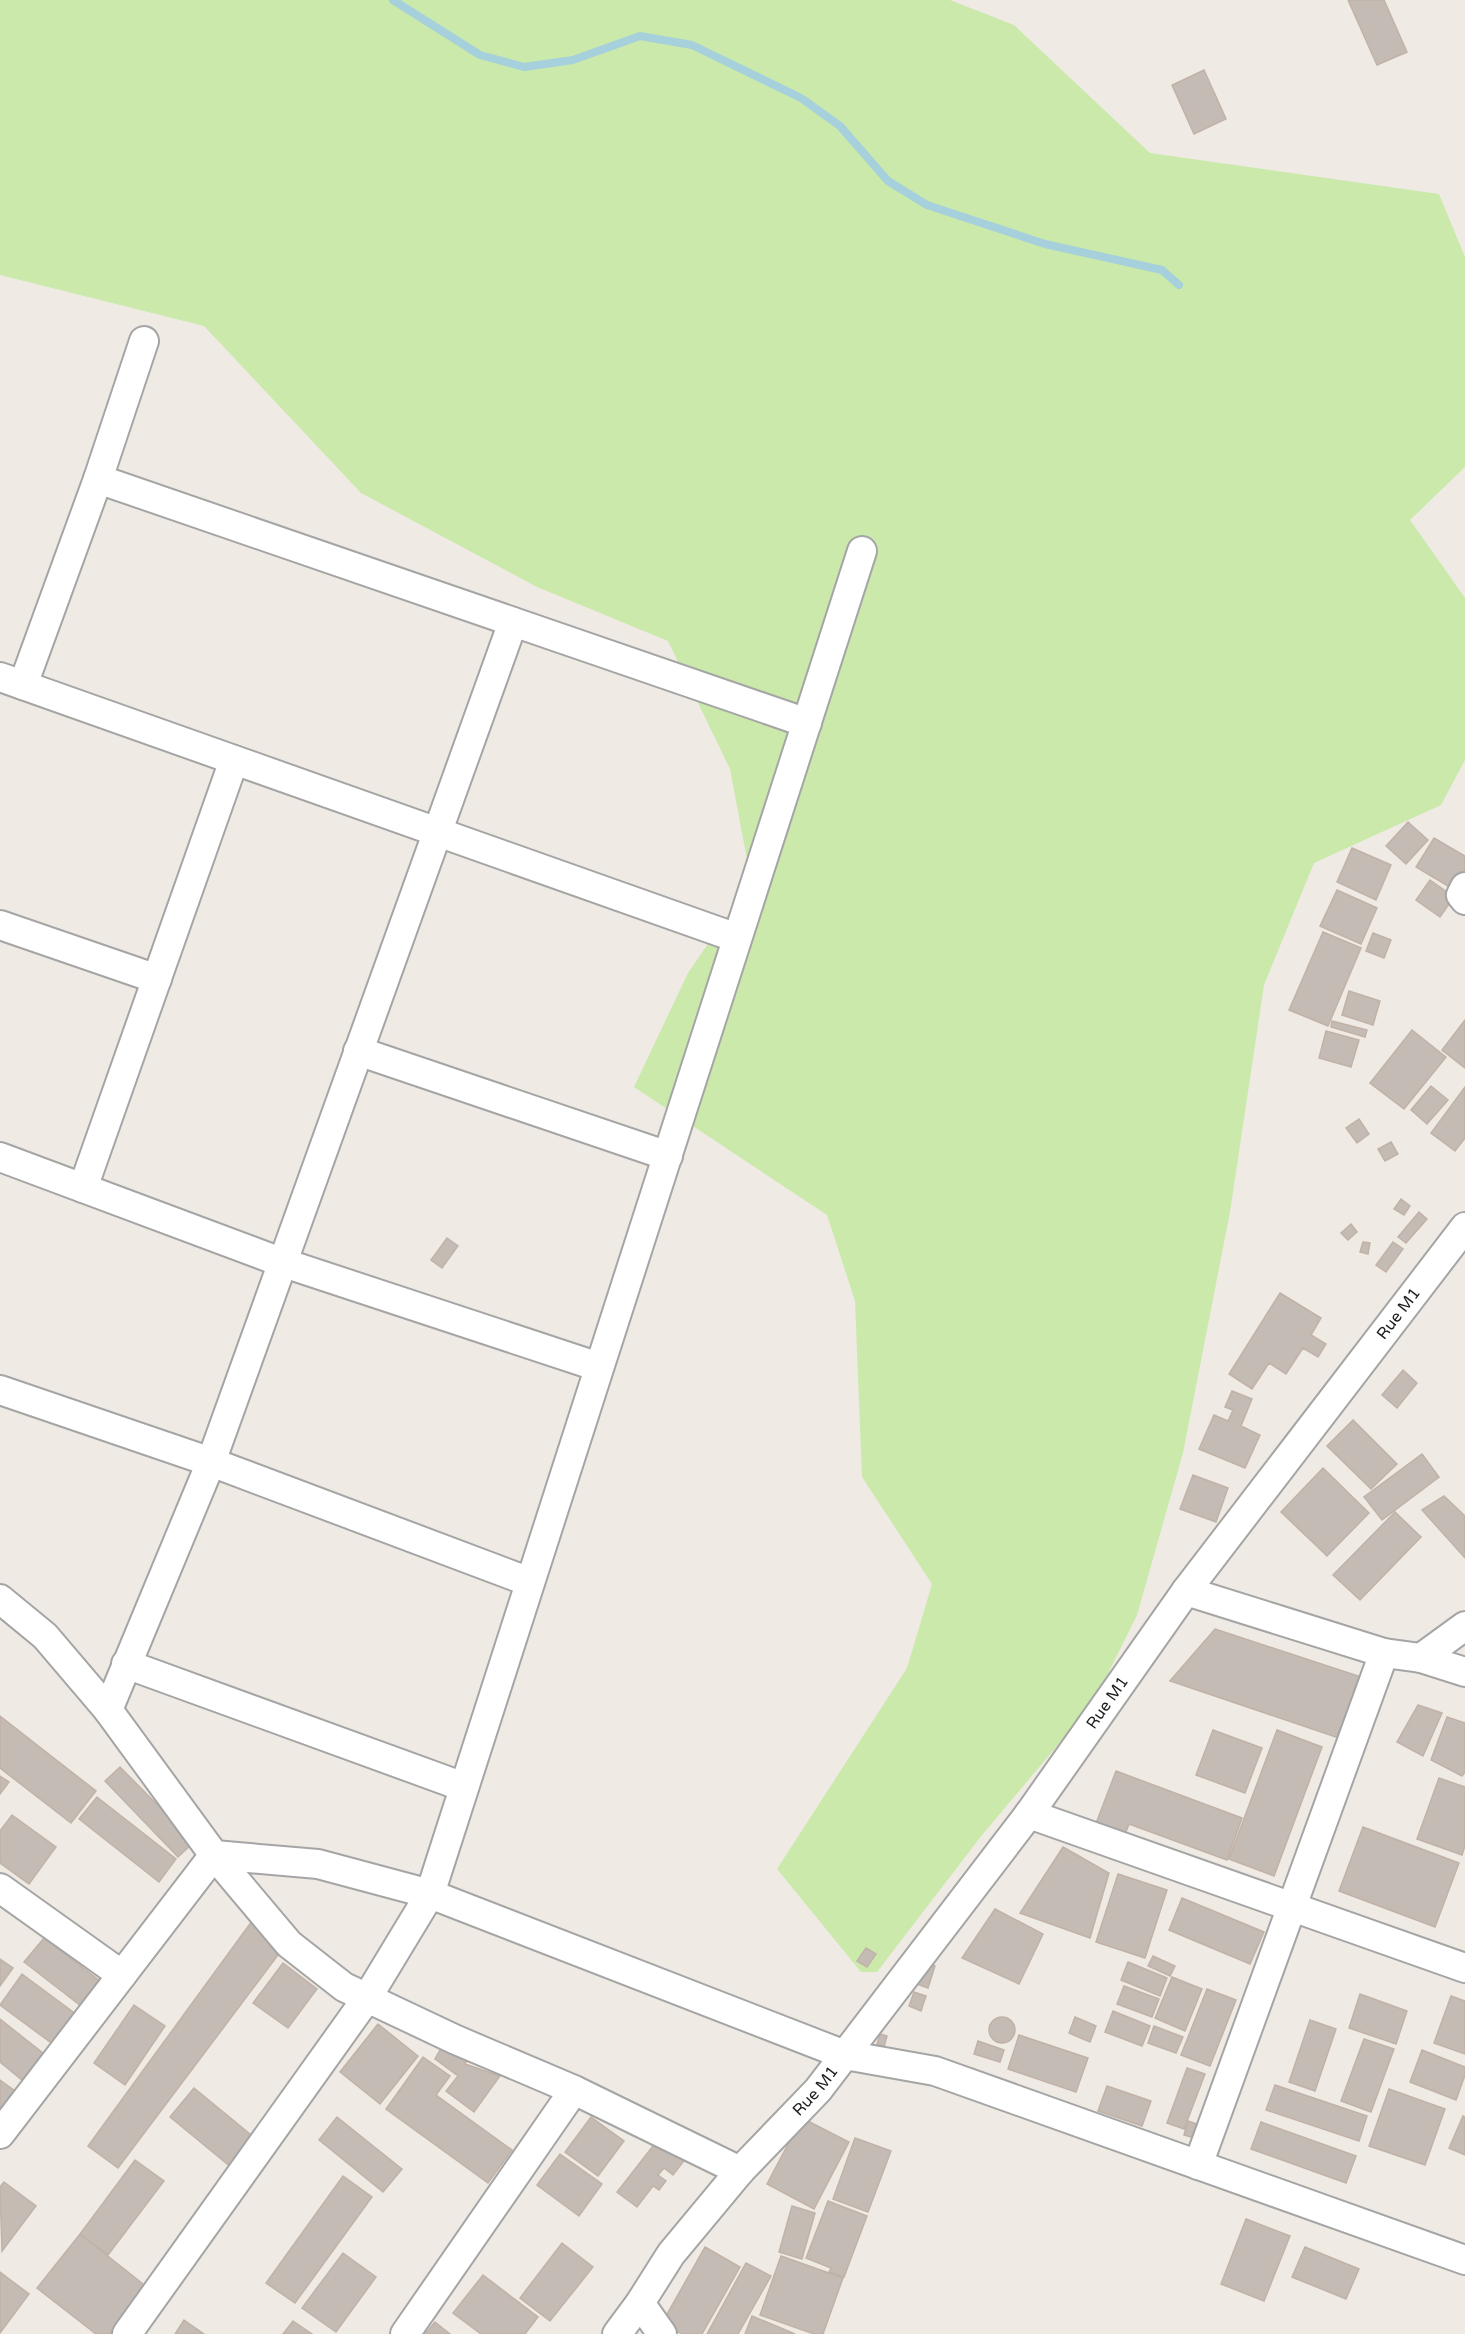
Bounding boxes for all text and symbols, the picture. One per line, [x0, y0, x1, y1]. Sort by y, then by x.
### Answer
street label: Rue M1 [1372, 1284, 1425, 1343]
street label: Rue M1 [1082, 1672, 1133, 1733]
street label: Rue M1 [788, 2062, 843, 2120]

